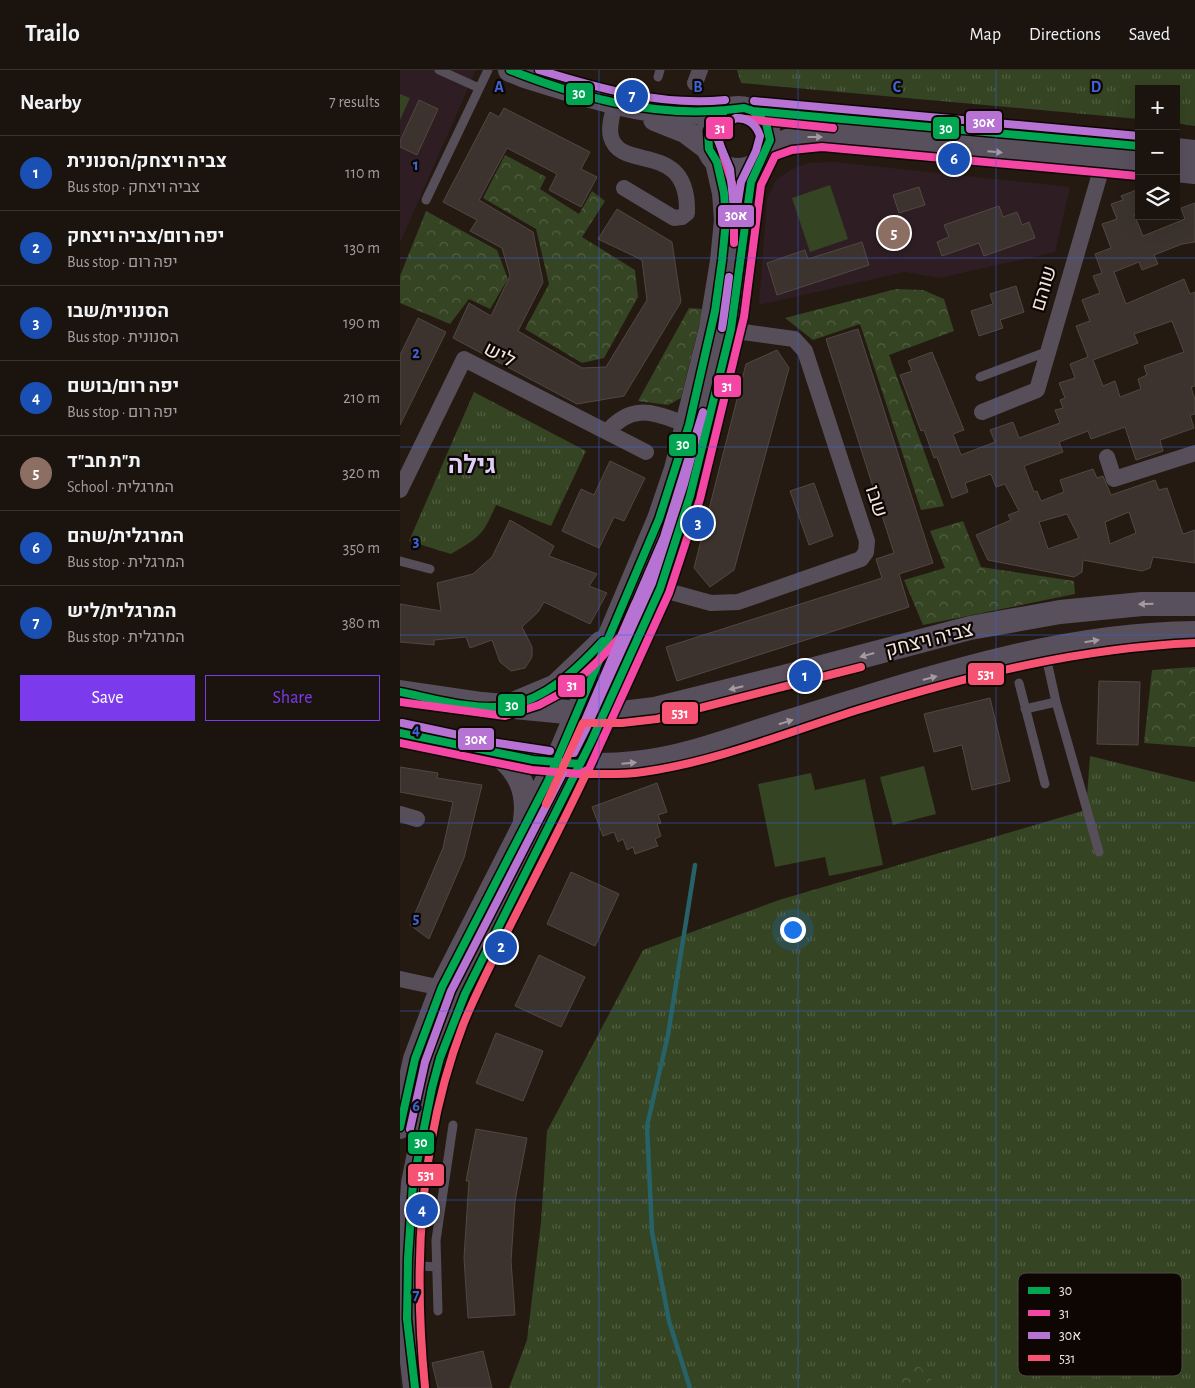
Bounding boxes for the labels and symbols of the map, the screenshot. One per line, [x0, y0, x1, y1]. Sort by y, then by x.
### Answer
pin: 7 [616, 77, 648, 115]
text: A [494, 79, 504, 95]
text: B [693, 79, 703, 95]
text: C [893, 79, 902, 95]
text: D [1091, 79, 1102, 95]
line badge: 30 [565, 82, 594, 106]
text: 30 [572, 87, 586, 101]
line badge: 30א [965, 110, 1003, 134]
line badge: 31 [705, 116, 734, 140]
line badge: 30 [932, 116, 960, 140]
text: 30א [973, 116, 995, 130]
text: 31 [714, 122, 726, 136]
text: 30 [939, 122, 953, 136]
one-way arrow [808, 133, 824, 141]
pin: 6 [938, 140, 970, 178]
one-way arrow [987, 148, 1003, 156]
text: 1 [413, 157, 419, 173]
line badge: 30א [717, 204, 755, 228]
text: 30א [725, 209, 747, 223]
pin: 5 [878, 214, 910, 252]
street label: שוהם [1028, 263, 1060, 313]
street label: ליש [481, 339, 518, 371]
text: 2 [412, 345, 420, 361]
line badge: 31 [713, 374, 742, 398]
text: 31 [721, 380, 733, 394]
line badge: 30 [668, 433, 697, 457]
text: 30 [676, 438, 690, 452]
district label: גילה [448, 453, 496, 478]
street label: שבו [862, 483, 891, 520]
pin: 3 [682, 504, 714, 542]
text: 3 [413, 533, 420, 549]
one-way arrow [1138, 601, 1154, 609]
street label: צביה ויצחק [883, 619, 975, 661]
one-way arrow [1085, 636, 1101, 644]
one-way arrow [859, 651, 874, 659]
pin: 1 [789, 657, 821, 695]
line badge: 531 [967, 662, 1005, 686]
text: 531 [977, 668, 995, 682]
one-way arrow [923, 673, 938, 681]
line badge: 31 [557, 674, 586, 698]
text: 31 [566, 679, 578, 693]
one-way arrow [728, 684, 743, 692]
line badge: 30 [497, 693, 526, 717]
text: 30 [505, 699, 519, 713]
line badge: 531 [661, 701, 699, 725]
text: 531 [671, 707, 689, 721]
one-way arrow [778, 718, 793, 725]
text: 4 [412, 722, 420, 738]
line badge: 30א [457, 727, 495, 751]
text: 30א [465, 733, 487, 747]
one-way arrow [621, 759, 637, 767]
text: 5 [413, 910, 420, 926]
your location [780, 917, 806, 943]
pin: 2 [485, 928, 517, 966]
text: 6 [412, 1098, 420, 1114]
line badge: 30 [407, 1131, 435, 1155]
text: 30 [414, 1136, 428, 1150]
line badge: 531 [407, 1163, 445, 1187]
text: 531 [417, 1169, 435, 1183]
pin: 4 [406, 1191, 438, 1229]
legend [1018, 1273, 1182, 1376]
text: 30 [1059, 1284, 1072, 1298]
text: 7 [413, 1287, 420, 1303]
text: 31 [1059, 1307, 1070, 1321]
text: 30א [1059, 1329, 1081, 1343]
text: 531 [1059, 1352, 1075, 1366]

